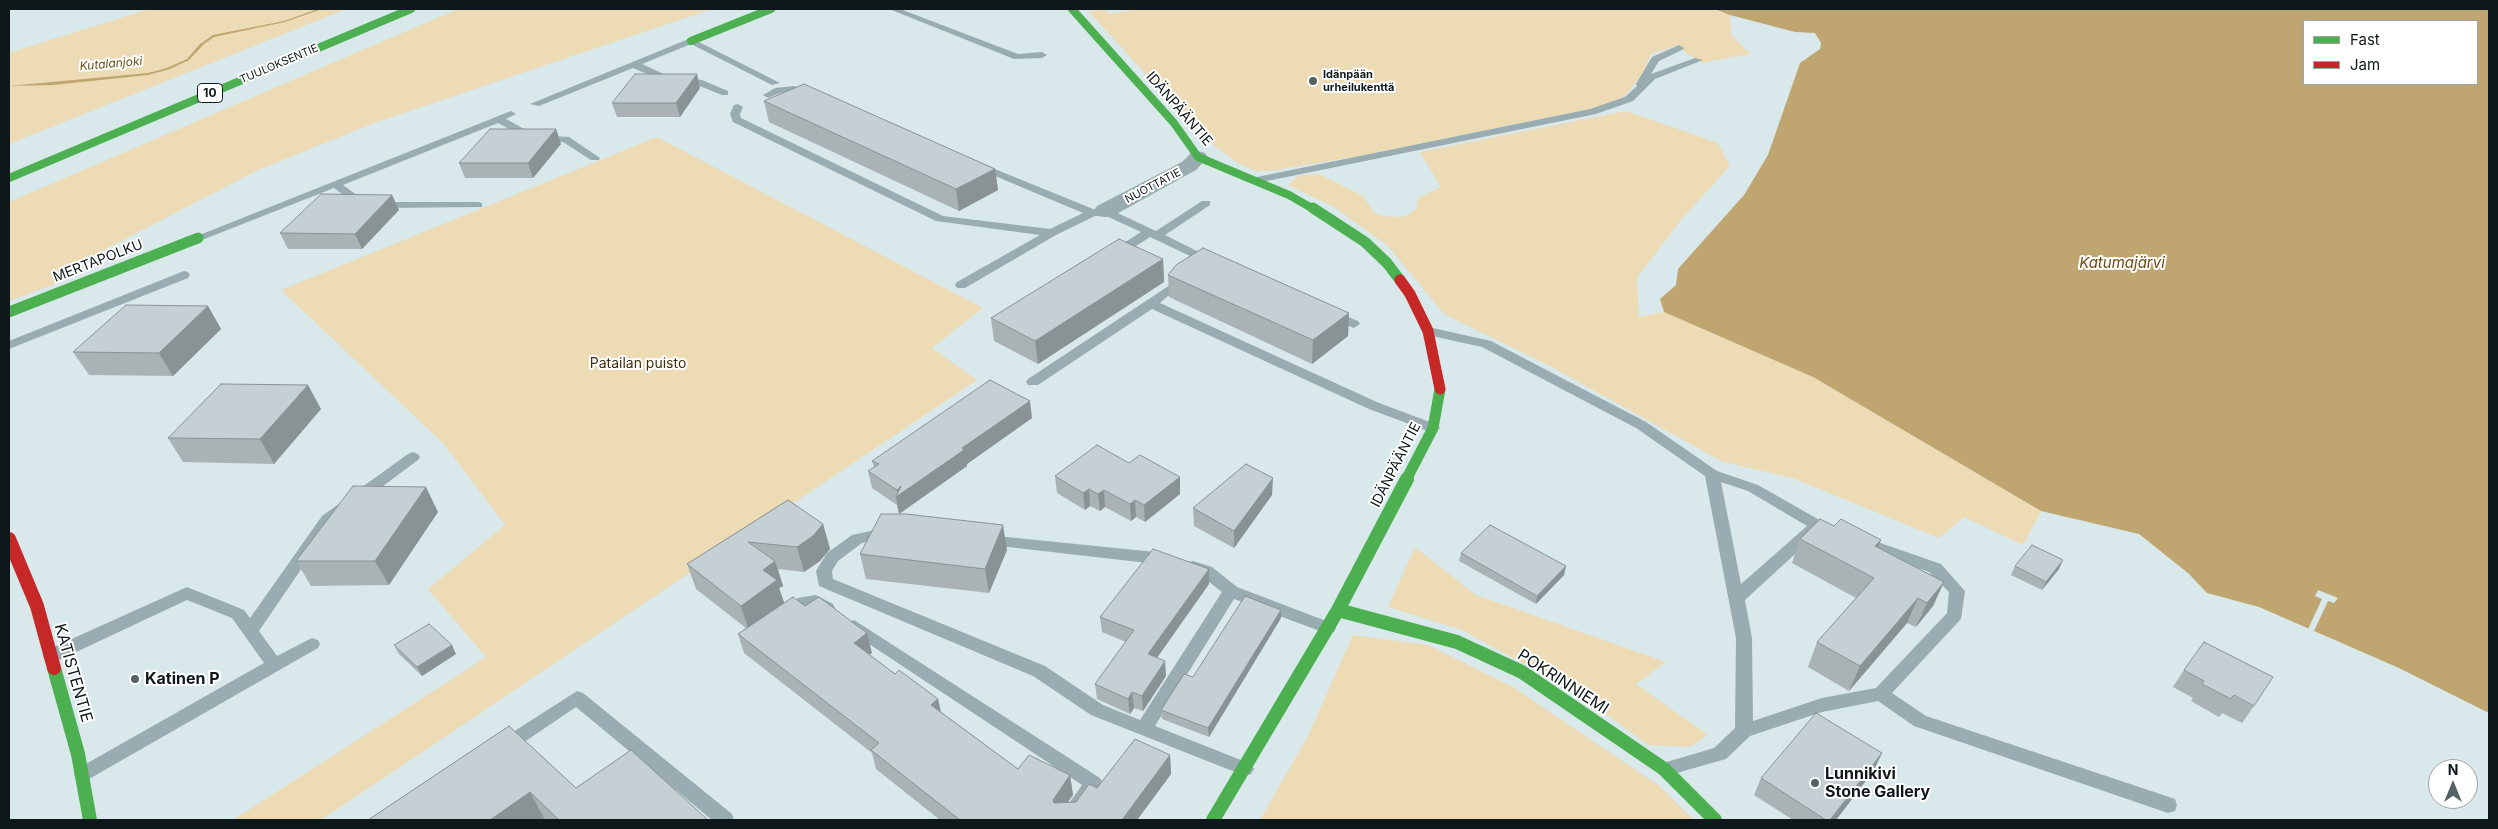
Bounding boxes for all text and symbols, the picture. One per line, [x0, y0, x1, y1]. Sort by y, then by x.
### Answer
legend [2303, 20, 2478, 85]
text: Fast [2350, 30, 2380, 49]
street label: TUULOKSENTIE [238, 42, 320, 86]
water label: Kutalanjoki [79, 54, 143, 74]
text: Jam [2350, 55, 2380, 74]
street label: IDÄNPÄÄNTIE [1142, 68, 1216, 150]
place label: Idänpään urheilukenttä [1323, 68, 1394, 94]
marker: Idänpään urheilukenttä [1307, 75, 1319, 87]
road number: 10 [198, 84, 222, 102]
street label: NUOTTATIE [1123, 166, 1183, 206]
street label: MERTAPOLKU [51, 236, 145, 286]
water label: Katumajärvi [2079, 254, 2165, 272]
park label: Patailan puisto [590, 356, 686, 372]
street label: IDÄNPÄÄNTIE [1367, 420, 1425, 510]
street label: KATISTENTIE [50, 622, 96, 724]
street label: POKRINNIEMI [1514, 645, 1612, 719]
place label: Katinen P [145, 669, 220, 689]
marker: Katinen P [129, 673, 141, 685]
north arrow [2428, 759, 2478, 809]
text: N [2448, 761, 2458, 778]
place label: Lunnikivi Stone Gallery [1825, 764, 1930, 802]
marker: Lunnikivi Stone Gallery [1809, 777, 1821, 789]

